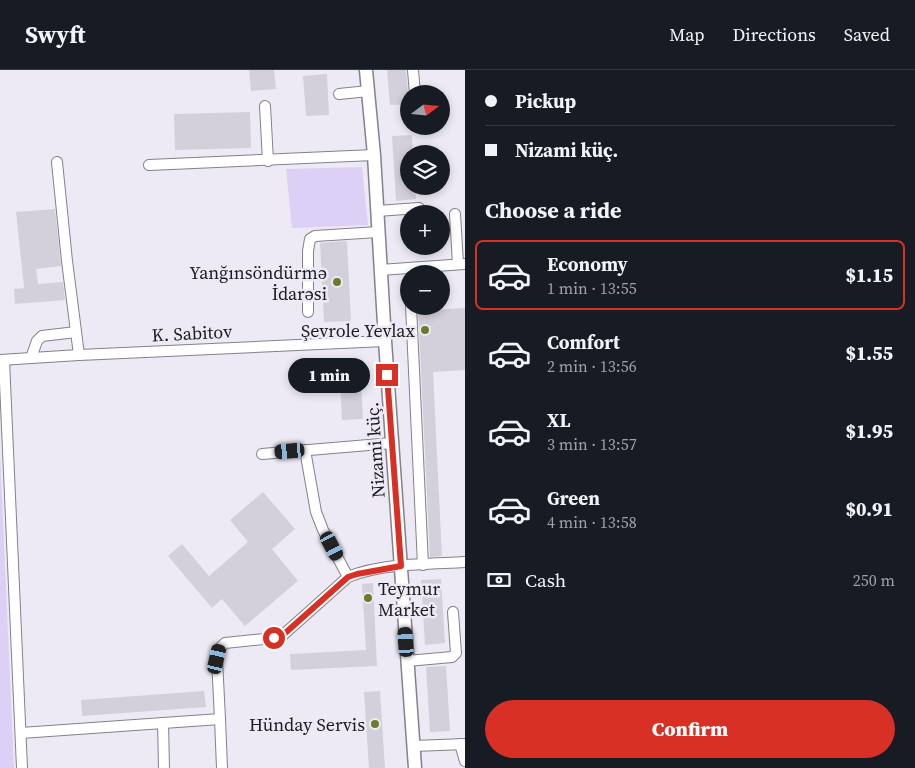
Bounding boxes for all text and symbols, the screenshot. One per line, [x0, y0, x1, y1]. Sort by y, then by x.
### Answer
text: Swyft [25, 18, 86, 51]
text: Map [669, 22, 705, 47]
text: Directions [733, 22, 816, 47]
text: Saved [844, 22, 890, 47]
north arrow [400, 85, 450, 135]
map controls [400, 85, 450, 315]
text: Pickup [515, 88, 576, 114]
text: Nizami küç. [515, 137, 618, 163]
button: layers [400, 145, 450, 195]
text: Choose a ride [485, 195, 622, 225]
button: + [400, 205, 450, 255]
text: Economy [547, 251, 628, 277]
icon: car [487, 253, 532, 298]
place label: Yanğınsöndürmə İdarəsi [189, 260, 327, 306]
text: $1.15 [845, 262, 893, 288]
button: − [400, 265, 450, 315]
marker: Yanğınsöndürmə İdarəsi [331, 276, 343, 288]
text: 1 min · 13:55 [547, 277, 637, 299]
street label: K. Sabitov [151, 318, 233, 348]
place label: Şevrole Yevlax [301, 318, 416, 343]
marker: Şevrole Yevlax [419, 324, 431, 336]
text: Comfort [547, 329, 620, 355]
icon: car [487, 331, 532, 376]
text: $1.55 [845, 340, 893, 366]
text: 2 min · 13:56 [547, 355, 637, 377]
callout: 1 min [287, 358, 370, 392]
text: 1 min [308, 364, 350, 386]
route end [376, 364, 398, 386]
street label: Nizami küç. [359, 401, 391, 499]
text: XL [547, 407, 570, 433]
icon: car [487, 409, 532, 454]
text: $1.95 [845, 418, 893, 444]
text: 3 min · 13:57 [547, 433, 637, 455]
car [274, 442, 305, 460]
text: Green [547, 485, 600, 511]
icon: car [487, 487, 532, 532]
text: $0.91 [845, 496, 893, 522]
text: 4 min · 13:58 [547, 511, 637, 533]
car [318, 529, 345, 563]
icon: cash [485, 566, 513, 594]
text: Cash [525, 567, 566, 593]
text: 250 m [853, 569, 895, 591]
place label: Teymur Market [378, 576, 440, 622]
marker: Teymur Market [362, 592, 374, 604]
route start [263, 627, 285, 649]
car [397, 627, 414, 657]
car [206, 643, 227, 675]
button: Confirm [485, 700, 895, 758]
place label: Hünday Servis [249, 712, 365, 737]
marker: Hünday Servis [369, 718, 381, 730]

